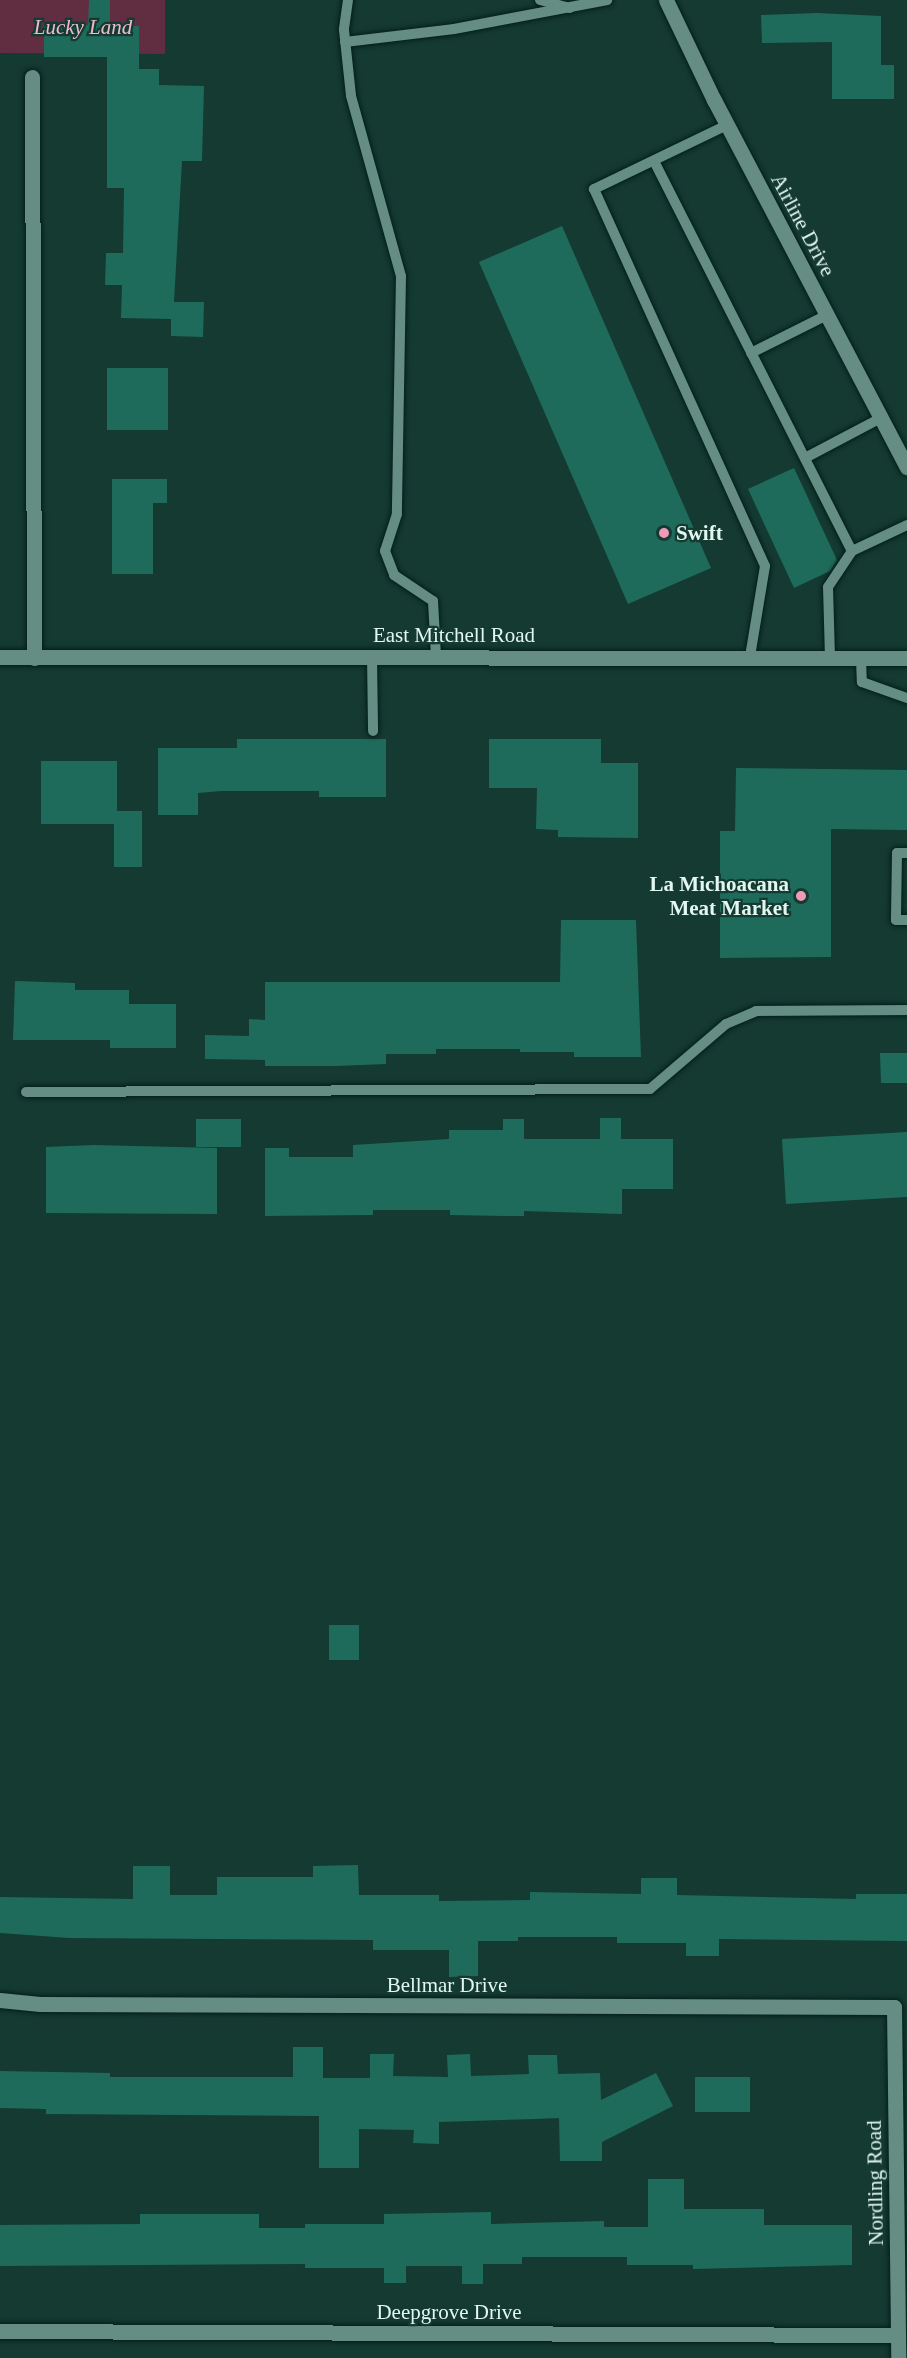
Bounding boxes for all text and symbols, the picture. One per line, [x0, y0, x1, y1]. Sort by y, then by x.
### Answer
park label: Lucky Land [34, 14, 132, 40]
street label: Airline Drive [765, 169, 841, 281]
place label: Swift [676, 520, 723, 546]
marker: Swift [657, 526, 671, 540]
street label: East Mitchell Road [373, 622, 535, 648]
place label: La Michoacana Meat Market [650, 871, 789, 921]
marker: La Michoacana Meat Market [794, 889, 808, 903]
street label: Bellmar Drive [387, 1972, 507, 1998]
street label: Nordling Road [861, 2120, 889, 2246]
street label: Deepgrove Drive [376, 2299, 522, 2325]

